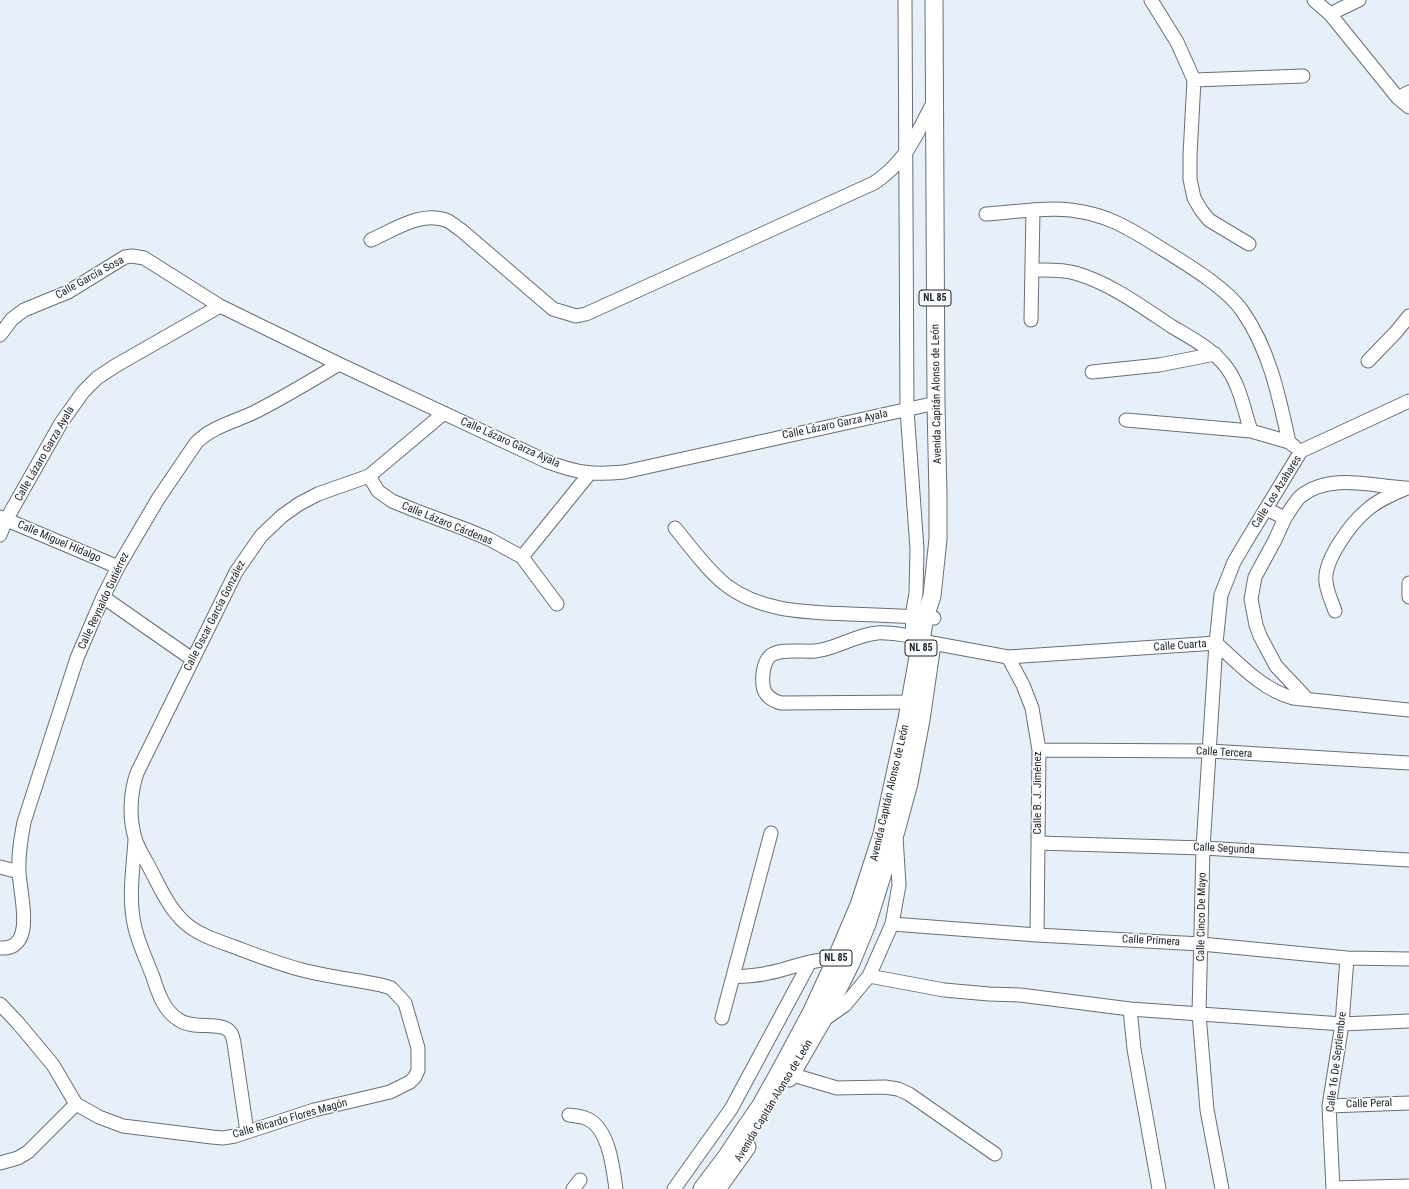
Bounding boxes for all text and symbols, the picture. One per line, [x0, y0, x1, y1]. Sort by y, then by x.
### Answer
street label: Calle García Sosa [53, 254, 127, 302]
road number: NL 85 [919, 290, 951, 306]
street label: Avenida Capitán Alonso de León [929, 324, 945, 464]
street label: Calle Lázaro Garza Ayala [12, 404, 78, 504]
street label: Calle Lázaro Garza Ayala [781, 407, 889, 443]
street label: Calle Lázaro Garza Ayala [458, 415, 562, 471]
street label: Calle Los Azahares [1249, 453, 1305, 531]
street label: Calle Lázaro Cárdenas [400, 500, 494, 548]
street label: Calle Miguel Hidalgo [15, 518, 103, 566]
street label: Calle Reynaldo Gutiérrez [76, 550, 132, 652]
street label: Calle Oscar García González [181, 558, 249, 674]
street label: Calle Cuarta [1153, 638, 1207, 654]
road number: NL 85 [905, 640, 937, 656]
street label: Avenida Capitán Alonso de León [868, 723, 912, 863]
street label: Calle Tercera [1195, 745, 1253, 761]
street label: Calle B. J. Jiménez [1031, 752, 1045, 834]
street label: Calle Segunda [1193, 841, 1255, 857]
street label: Calle Cinco De Mayo [1195, 872, 1209, 962]
street label: Calle Primera [1122, 933, 1180, 949]
road number: NL 85 [820, 950, 852, 966]
street label: Calle 16 De Septiembre [1324, 1011, 1350, 1113]
street label: Avenida Capitán Alonso de León [732, 1038, 816, 1164]
street label: Calle Ricardo Flores Magón [231, 1096, 349, 1142]
street label: Calle Peral [1346, 1097, 1392, 1111]

